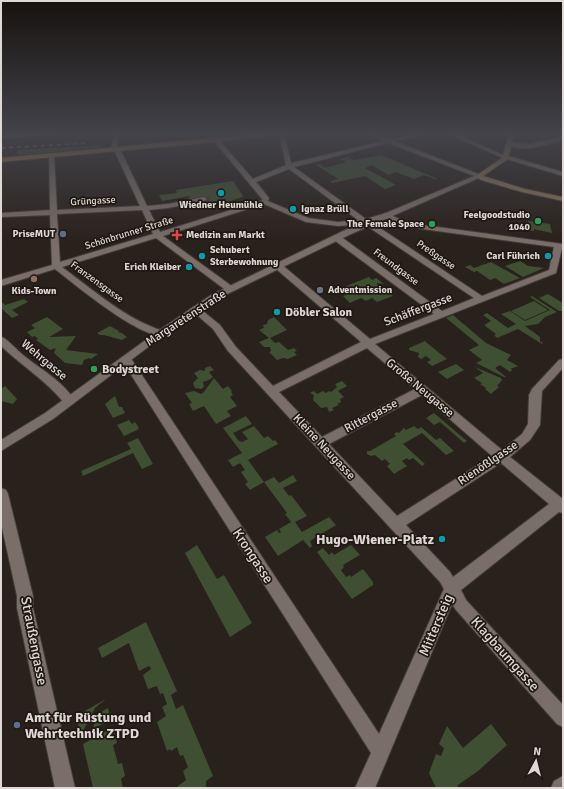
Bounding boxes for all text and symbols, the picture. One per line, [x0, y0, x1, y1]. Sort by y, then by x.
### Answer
marker: Wiedner Heumühle [216, 188, 226, 198]
street label: Grüngasse [70, 194, 116, 208]
place label: Wiedner Heumühle [179, 199, 263, 211]
place label: Ignaz Brüll [301, 203, 349, 215]
marker: Ignaz Brüll [288, 204, 298, 214]
place label: Feelgoodstudio 1040 [464, 209, 531, 233]
street label: Schönbrunner Straße [83, 214, 175, 252]
marker: Feelgoodstudio 1040 [533, 216, 543, 226]
place label: The Female Space [347, 218, 424, 230]
marker: The Female Space [427, 219, 437, 229]
place label: PriseMUT [13, 228, 56, 240]
marker: PriseMUT [58, 229, 68, 239]
marker: Medizin am Markt [171, 229, 183, 241]
place label: Medizin am Markt [186, 229, 265, 241]
street label: Preßgasse [414, 238, 458, 272]
place label: Schubert Sterbewohnung [210, 244, 279, 268]
street label: Freundgasse [371, 246, 421, 288]
place label: Carl Führich [486, 250, 541, 262]
marker: Schubert Sterbewohnung [197, 251, 207, 261]
marker: Carl Führich [543, 251, 553, 261]
street label: Franzensgasse [68, 259, 126, 305]
place label: Erich Kleiber [124, 261, 181, 273]
marker: Erich Kleiber [184, 262, 194, 272]
marker: Kids-Town [29, 274, 39, 284]
place label: Adventmission [328, 284, 393, 296]
place label: Kids-Town [12, 285, 57, 297]
marker: Adventmission [315, 285, 325, 295]
street label: Margaretenstraße [143, 286, 229, 350]
street label: Schäffergasse [382, 290, 454, 330]
place label: Döbler Salon [285, 305, 352, 320]
marker: Döbler Salon [272, 307, 282, 317]
street label: Wehrgasse [18, 336, 70, 384]
street label: Große Neugasse [383, 355, 457, 421]
place label: Bodystreet [102, 362, 159, 377]
marker: Bodystreet [89, 364, 99, 374]
street label: Rittergasse [342, 396, 400, 436]
street label: Kleine Neugasse [290, 411, 358, 483]
street label: Rienößlgasse [455, 437, 521, 489]
street label: Krongasse [229, 525, 277, 587]
place label: Hugo-Wiener-Platz [316, 531, 434, 548]
marker: Hugo-Wiener-Platz [437, 534, 447, 544]
street label: Mittersteig [415, 591, 457, 659]
street label: Straußengasse [17, 595, 51, 687]
street label: Klagbaumgasse [467, 613, 543, 695]
place label: Amt für Rüstung und Wehrtechnik ZTPD [25, 709, 152, 742]
marker: Amt für Rüstung und Wehrtechnik ZTPD [12, 720, 22, 730]
north arrow [516, 741, 556, 781]
text: N [533, 745, 542, 758]

